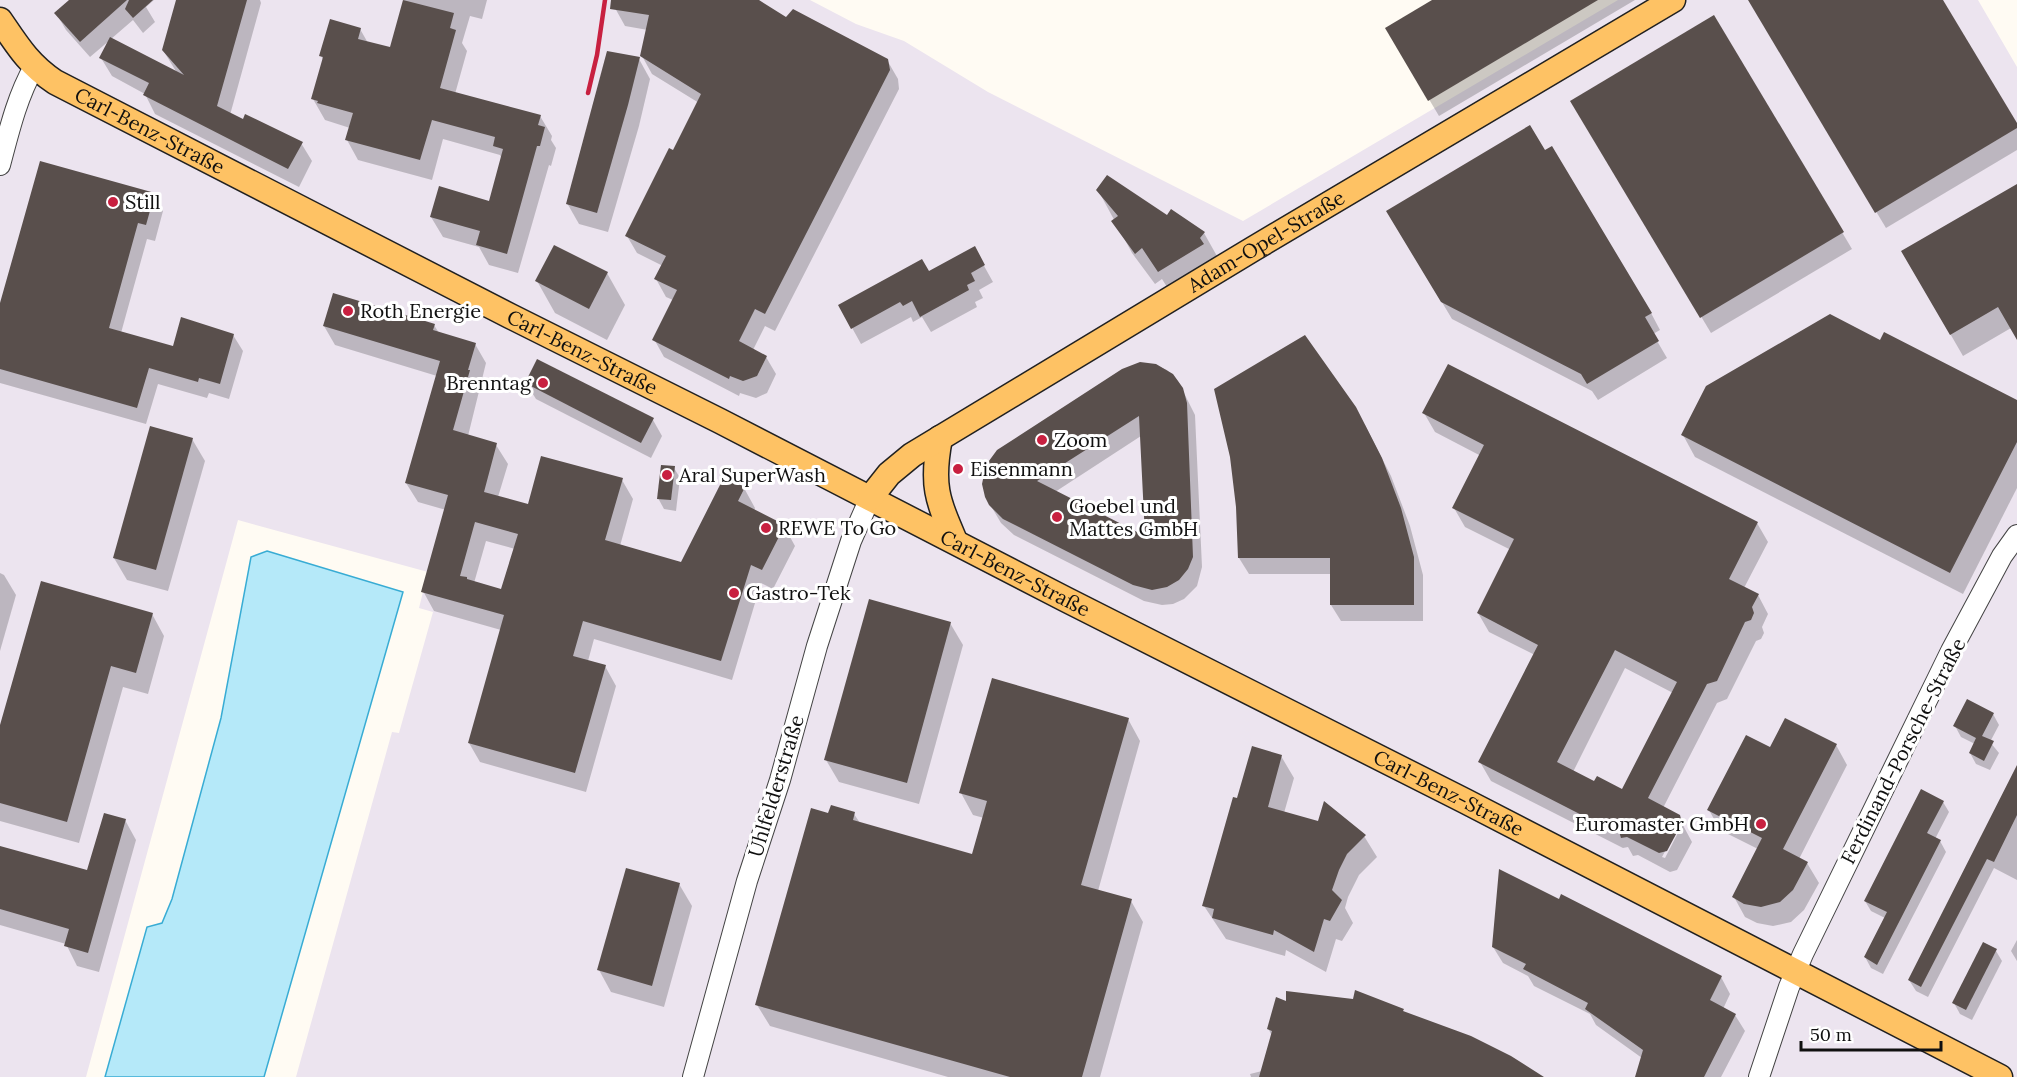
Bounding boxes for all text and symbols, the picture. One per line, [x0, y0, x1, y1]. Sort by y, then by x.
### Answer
street label: Carl-Benz-Straße [71, 81, 229, 179]
street label: Adam-Opel-Straße [1182, 184, 1349, 298]
place label: Still [125, 189, 161, 214]
marker: Still [106, 195, 120, 209]
place label: Roth Energie [360, 298, 481, 323]
marker: Roth Energie [341, 304, 355, 318]
street label: Carl-Benz-Straße [503, 304, 662, 400]
place label: Brenntag [446, 370, 532, 395]
marker: Brenntag [536, 376, 550, 390]
place label: Zoom [1054, 427, 1108, 452]
marker: Zoom [1035, 433, 1049, 447]
place label: Eisenmann [970, 456, 1073, 481]
place label: Aral SuperWash [678, 462, 826, 487]
marker: Eisenmann [951, 462, 965, 476]
marker: Aral SuperWash [660, 468, 674, 482]
place label: Goebel und Mattes GmbH [1069, 493, 1198, 541]
marker: Goebel und Mattes GmbH [1050, 510, 1064, 524]
place label: REWE To Go [778, 515, 896, 540]
marker: REWE To Go [759, 521, 773, 535]
street label: Carl-Benz-Straße [936, 524, 1095, 622]
place label: Gastro-Tek [746, 580, 851, 605]
marker: Gastro-Tek [727, 586, 741, 600]
street label: Ferdinand-Porsche-Straße [1835, 633, 1971, 868]
street label: Uhlfelderstraße [742, 712, 809, 860]
street label: Carl-Benz-Straße [1370, 744, 1528, 841]
place label: Euromaster GmbH [1575, 811, 1749, 836]
marker: Euromaster GmbH [1754, 817, 1768, 831]
scale bar [1801, 1014, 1940, 1052]
text: 50 m [1810, 1023, 1852, 1046]

